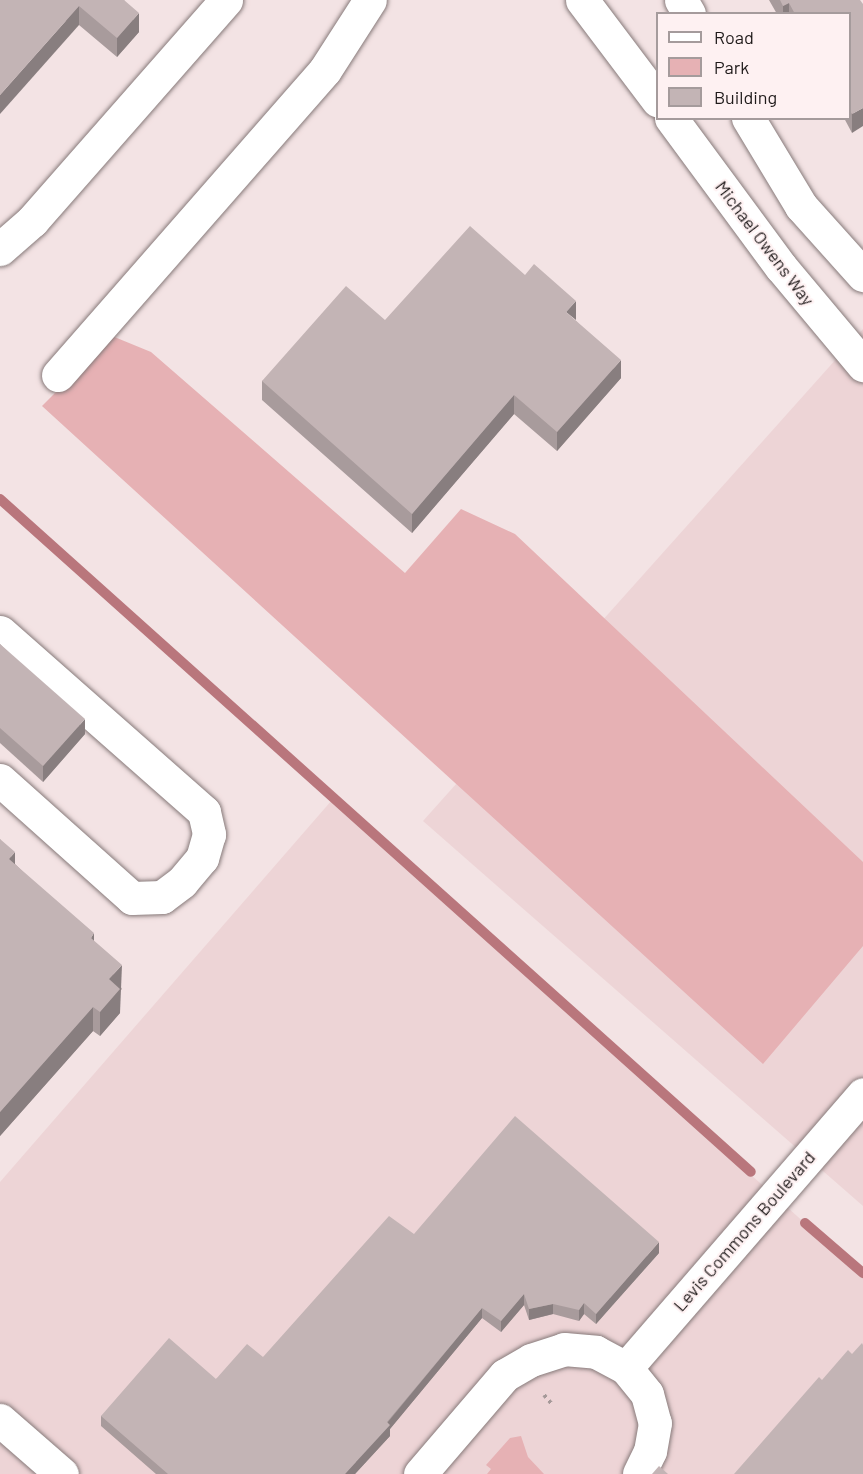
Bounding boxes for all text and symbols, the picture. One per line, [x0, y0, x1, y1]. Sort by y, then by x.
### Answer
legend [656, 12, 851, 120]
text: Road [714, 26, 754, 48]
text: Park [714, 56, 749, 78]
text: Building [714, 86, 777, 108]
street label: Michael Owens Way [711, 176, 819, 310]
street label: Levis Commons Boulevard [669, 1146, 819, 1316]

